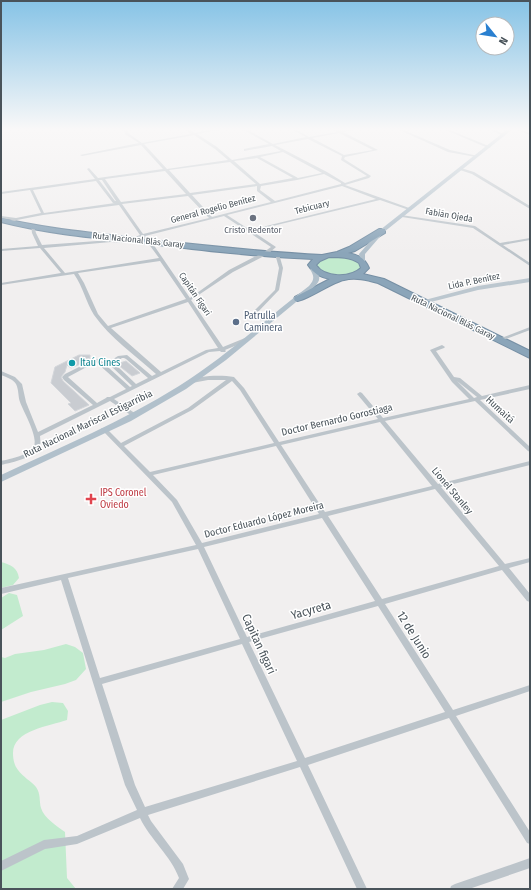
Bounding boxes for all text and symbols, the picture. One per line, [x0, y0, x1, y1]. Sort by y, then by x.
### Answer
north arrow [475, 16, 515, 56]
text: N [496, 35, 511, 47]
street label: General Rogelio Benítez [170, 193, 257, 225]
street label: Tebicuary [294, 198, 330, 216]
street label: Fabián Ojeda [425, 206, 474, 224]
marker: Cristo Redentor [248, 213, 258, 223]
place label: Cristo Redentor [224, 225, 282, 235]
street label: Ruta Nacional Blás Garay [92, 230, 184, 250]
street label: Capitán Figari [177, 271, 213, 317]
street label: Lida P. Benítez [447, 271, 501, 291]
street label: Ruta Nacional Blás Garay [410, 292, 496, 342]
place label: Patrulla Caminera [244, 310, 282, 334]
marker: Patrulla Caminera [231, 317, 241, 327]
place label: Itaú Cines [80, 356, 120, 369]
marker: Itaú Cines [67, 358, 77, 368]
street label: Ruta Nacional Mariscal Estigarribia [22, 387, 154, 460]
street label: Humaitá [483, 394, 517, 426]
street label: Doctor Bernardo Gorostiaga [280, 401, 394, 439]
street label: Lionel Stanley [429, 465, 475, 517]
place label: IPS Coronel Oviedo [100, 487, 147, 511]
marker: IPS Coronel Oviedo [85, 493, 97, 505]
street label: Doctor Eduardo López Moreira [203, 499, 325, 541]
street label: Yacyreta [289, 598, 333, 622]
street label: 12 de Junio [394, 609, 434, 661]
street label: Capitan figari [239, 612, 279, 676]

